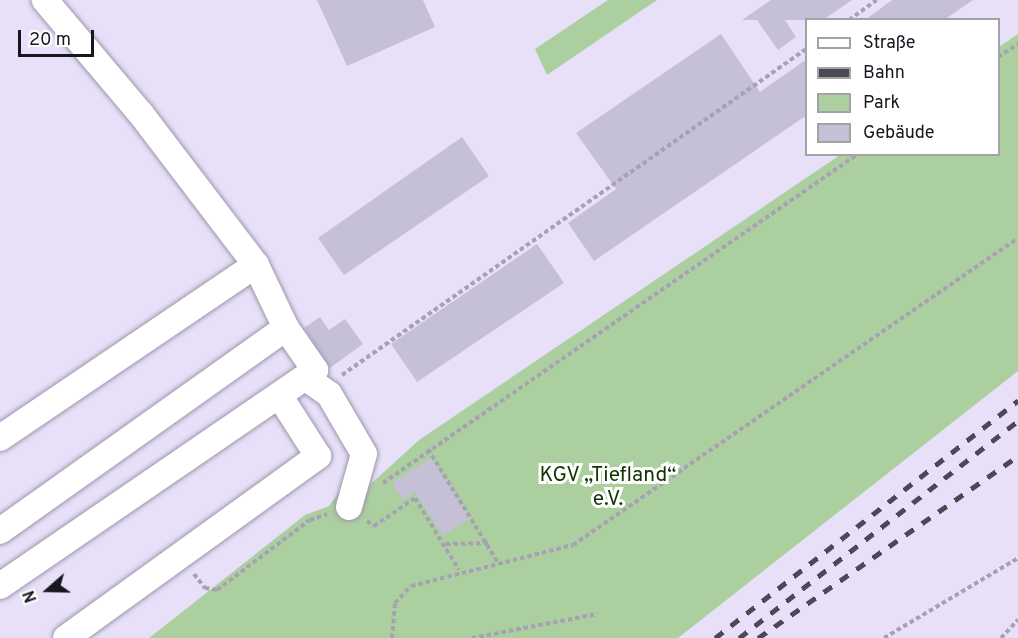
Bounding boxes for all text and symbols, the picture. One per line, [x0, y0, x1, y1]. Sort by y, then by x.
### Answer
scale bar [21, 18, 98, 56]
legend [805, 18, 1000, 156]
text: 20 m [29, 29, 71, 52]
text: Straße [863, 32, 915, 55]
text: Bahn [863, 62, 905, 85]
text: Park [863, 92, 900, 115]
text: Gebäude [863, 122, 935, 145]
park label: KGV „Tiefland“ e.V. [539, 463, 677, 513]
north arrow [18, 560, 78, 620]
text: N [20, 587, 42, 605]

